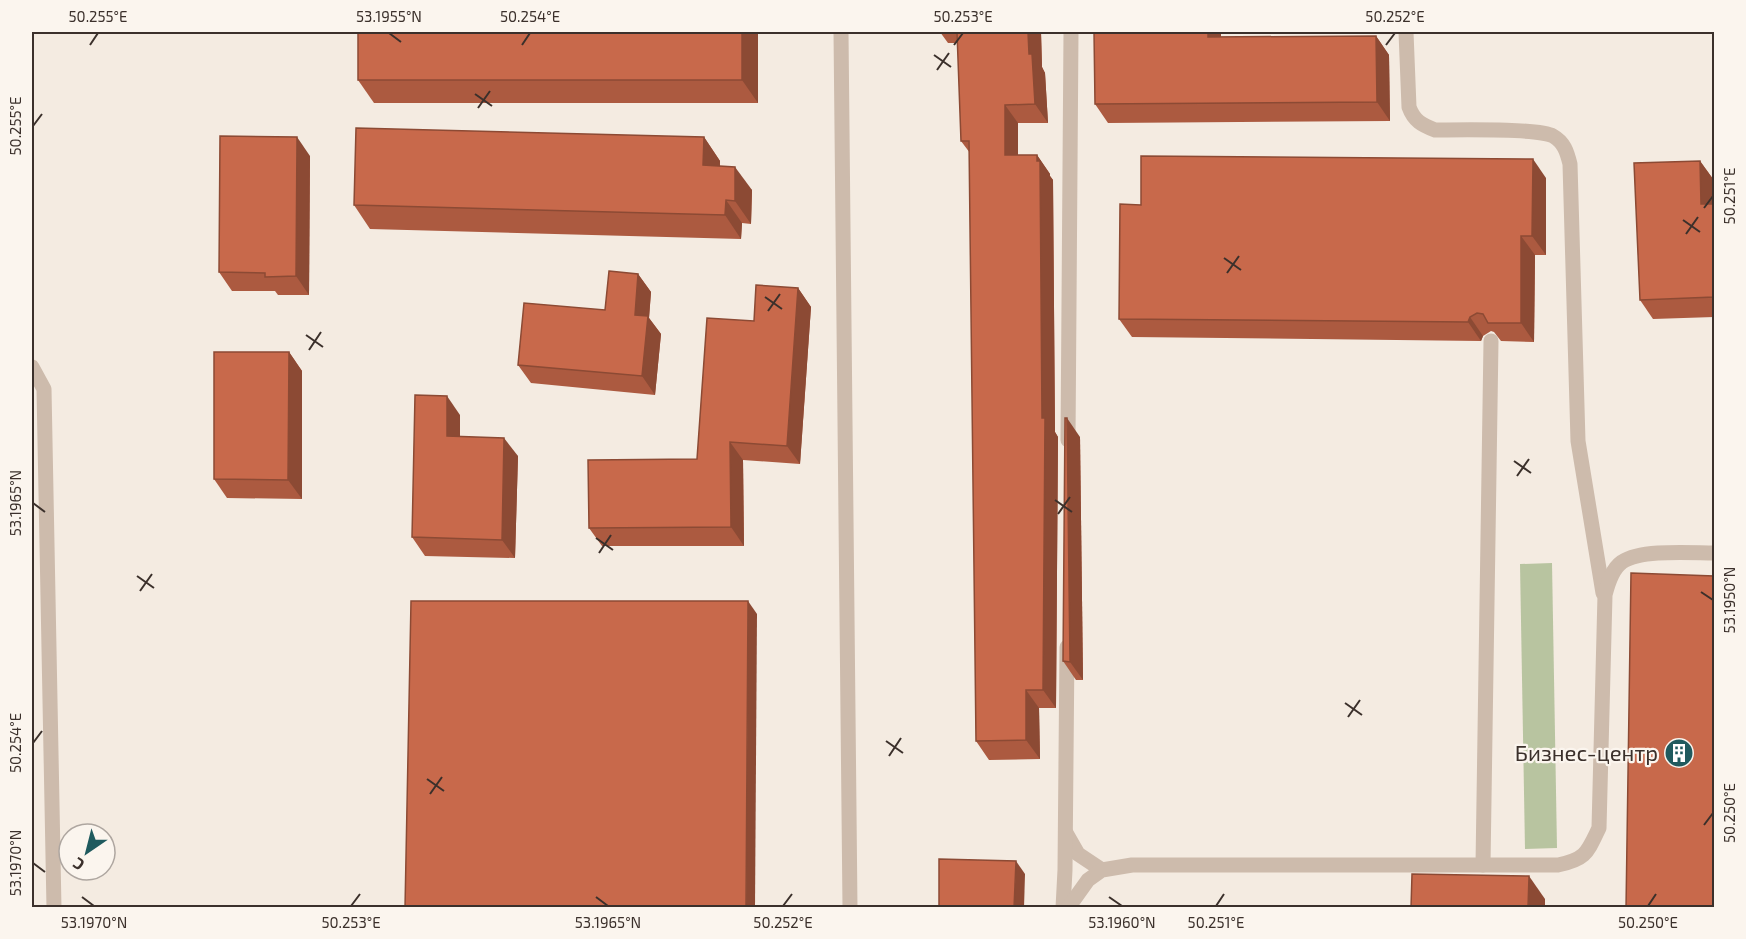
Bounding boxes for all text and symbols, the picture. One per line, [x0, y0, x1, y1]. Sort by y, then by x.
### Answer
text: 50.255°E [69, 7, 127, 25]
text: 53.1955°N [356, 7, 422, 25]
text: 50.254°E [500, 7, 560, 25]
text: 50.253°E [933, 7, 993, 25]
text: 50.252°E [1365, 7, 1425, 25]
text: 50.255°E [6, 97, 24, 155]
text: 50.251°E [1720, 168, 1738, 224]
text: 53.1965°N [6, 470, 24, 536]
text: 53.1950°N [1720, 567, 1738, 633]
text: 50.254°E [6, 713, 24, 773]
building icon: Бизнес-центр [1663, 737, 1695, 769]
place label: Бизнес-центр [1515, 739, 1658, 765]
text: 50.250°E [1720, 783, 1738, 843]
north arrow [57, 822, 117, 882]
text: 53.1970°N [6, 830, 24, 896]
text: С [69, 854, 87, 875]
text: 53.1970°N [61, 913, 127, 931]
text: 50.253°E [321, 913, 381, 931]
text: 53.1965°N [575, 913, 641, 931]
text: 50.252°E [753, 913, 813, 931]
text: 53.1960°N [1088, 913, 1156, 931]
text: 50.251°E [1188, 913, 1244, 931]
text: 50.250°E [1618, 913, 1678, 931]

